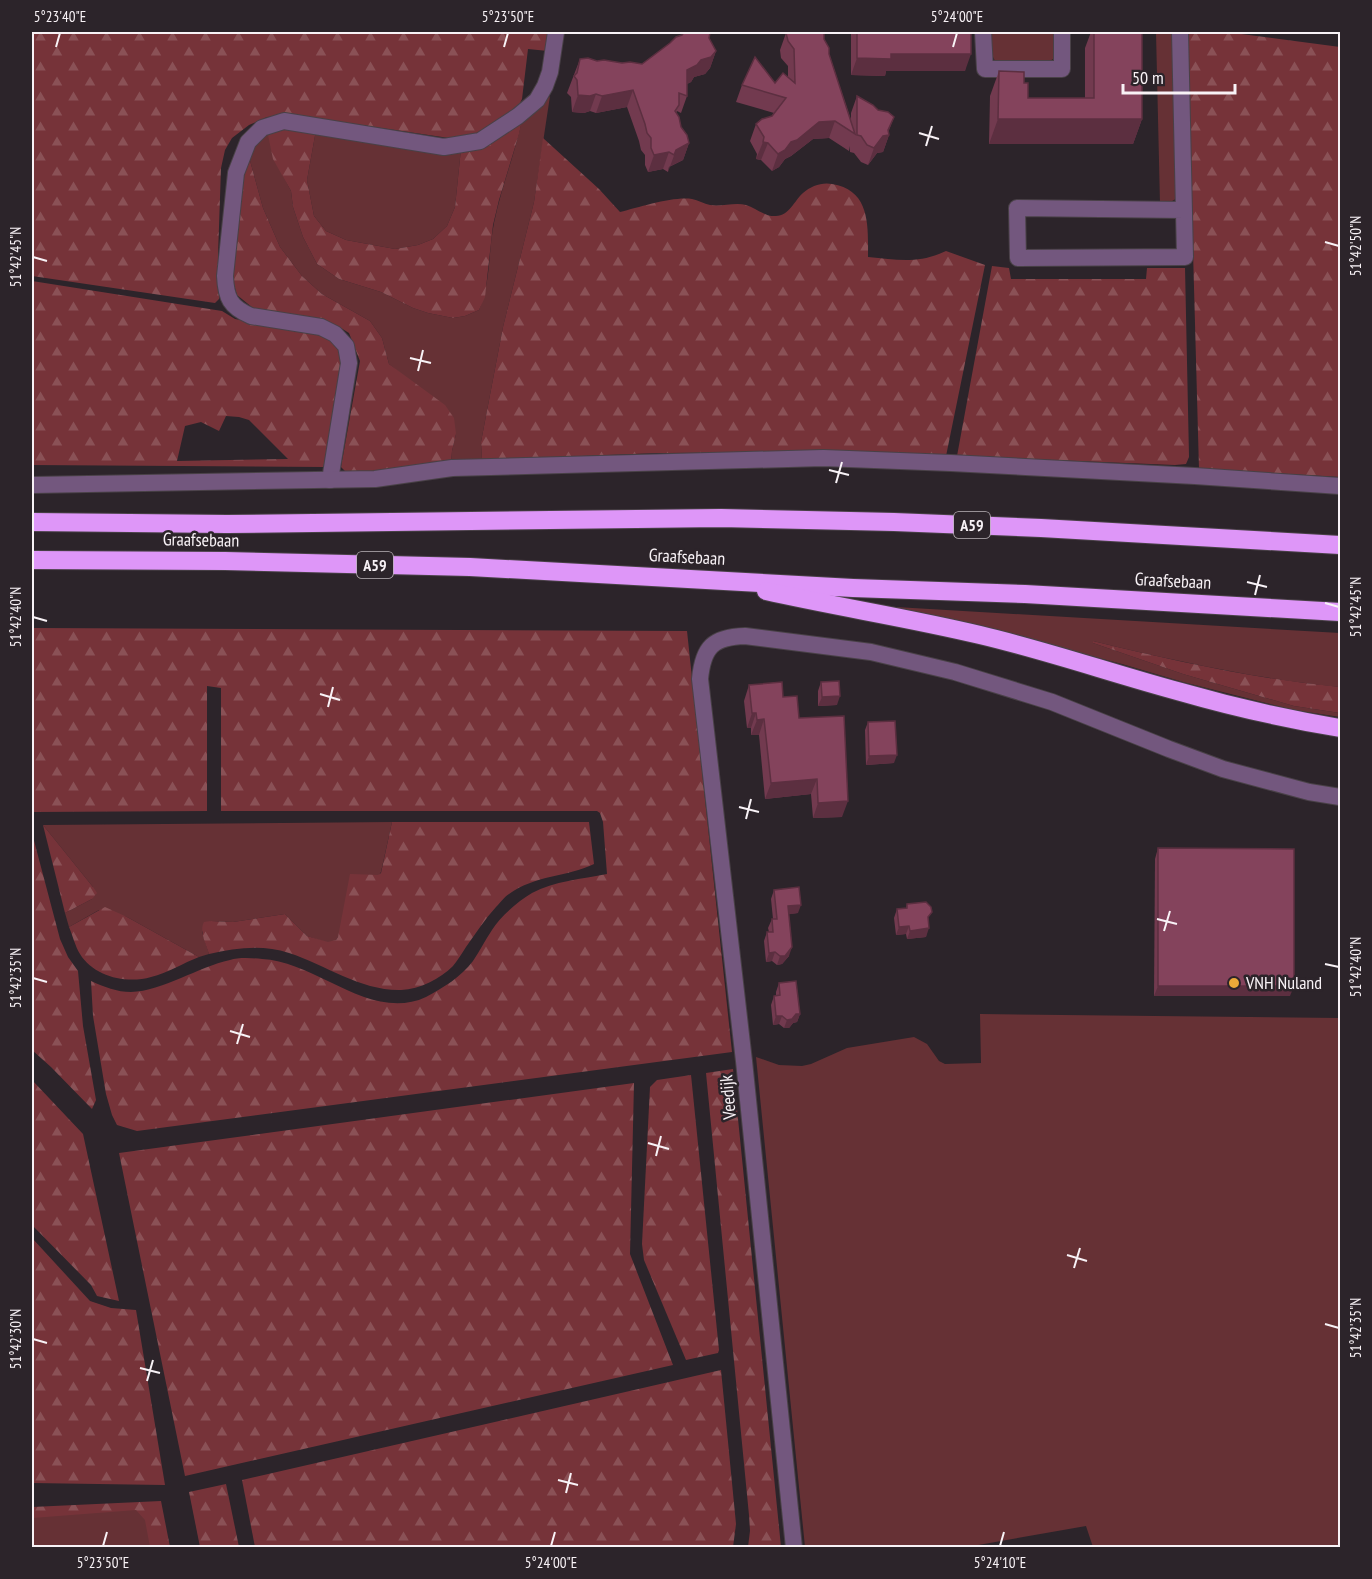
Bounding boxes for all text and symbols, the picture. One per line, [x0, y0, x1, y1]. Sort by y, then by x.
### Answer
text: 5°23'40"E [34, 7, 86, 26]
text: 5°23'50"E [482, 7, 534, 26]
text: 5°24'00"E [931, 7, 983, 26]
scale bar [1123, 57, 1236, 95]
text: 50 m [1132, 66, 1164, 89]
text: 51°42'50"N [1346, 216, 1365, 276]
text: 51°42'45"N [6, 227, 25, 287]
road number: A59 [954, 512, 990, 538]
street label: Graafsebaan [163, 527, 239, 552]
street label: Graafsebaan [648, 543, 726, 570]
road number: A59 [357, 552, 393, 578]
street label: Graafsebaan [1134, 567, 1212, 594]
text: 51°42'45"N [1346, 577, 1365, 637]
text: 51°42'40"N [6, 587, 25, 647]
text: 51°42'40"N [1346, 937, 1365, 997]
text: 51°42'35"N [6, 948, 25, 1008]
place label: VNH Nuland [1245, 971, 1322, 994]
marker: VNH Nuland [1227, 976, 1241, 990]
street label: Veedijk [714, 1074, 741, 1121]
text: 51°42'35"N [1346, 1298, 1365, 1358]
text: 51°42'30"N [6, 1309, 25, 1369]
text: 5°23'50"E [77, 1553, 129, 1572]
text: 5°24'00"E [525, 1553, 577, 1572]
text: 5°24'10"E [974, 1553, 1026, 1572]

